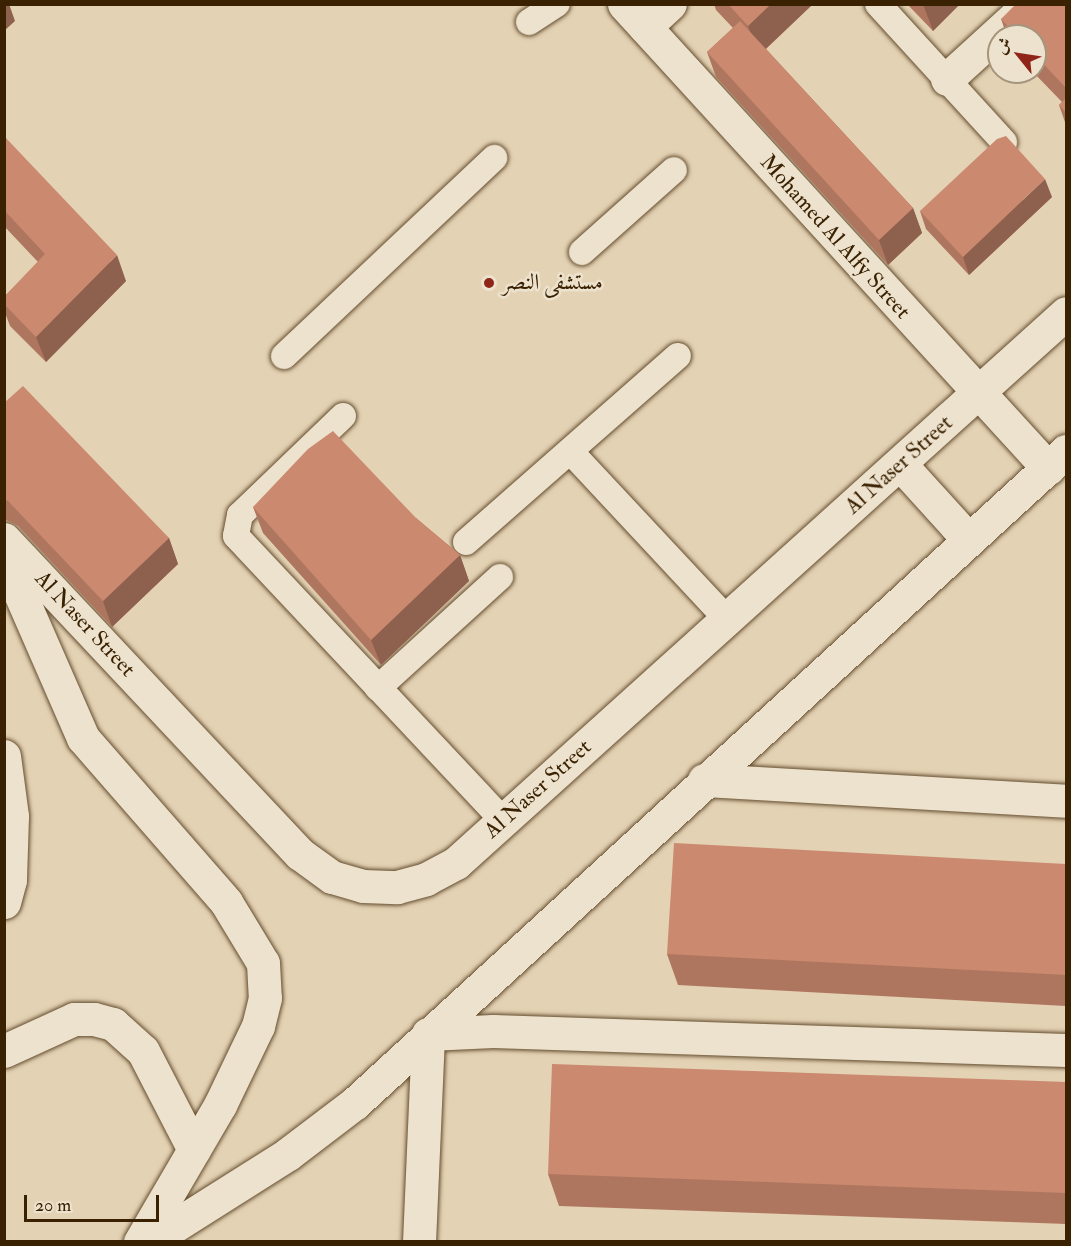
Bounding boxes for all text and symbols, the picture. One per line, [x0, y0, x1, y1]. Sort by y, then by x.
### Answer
north arrow [987, 24, 1047, 84]
text: ش [991, 34, 1016, 58]
street label: Mohamed Al Alfy Street [754, 149, 916, 325]
place label: مستشفى النصر [502, 270, 603, 296]
marker: مستشفى النصر [480, 274, 498, 292]
street label: Al Naser Street [840, 410, 958, 520]
street label: Al Naser Street [29, 566, 141, 682]
street label: Al Naser Street [479, 734, 597, 844]
scale bar [27, 1183, 162, 1221]
text: 20 m [35, 1194, 71, 1217]

